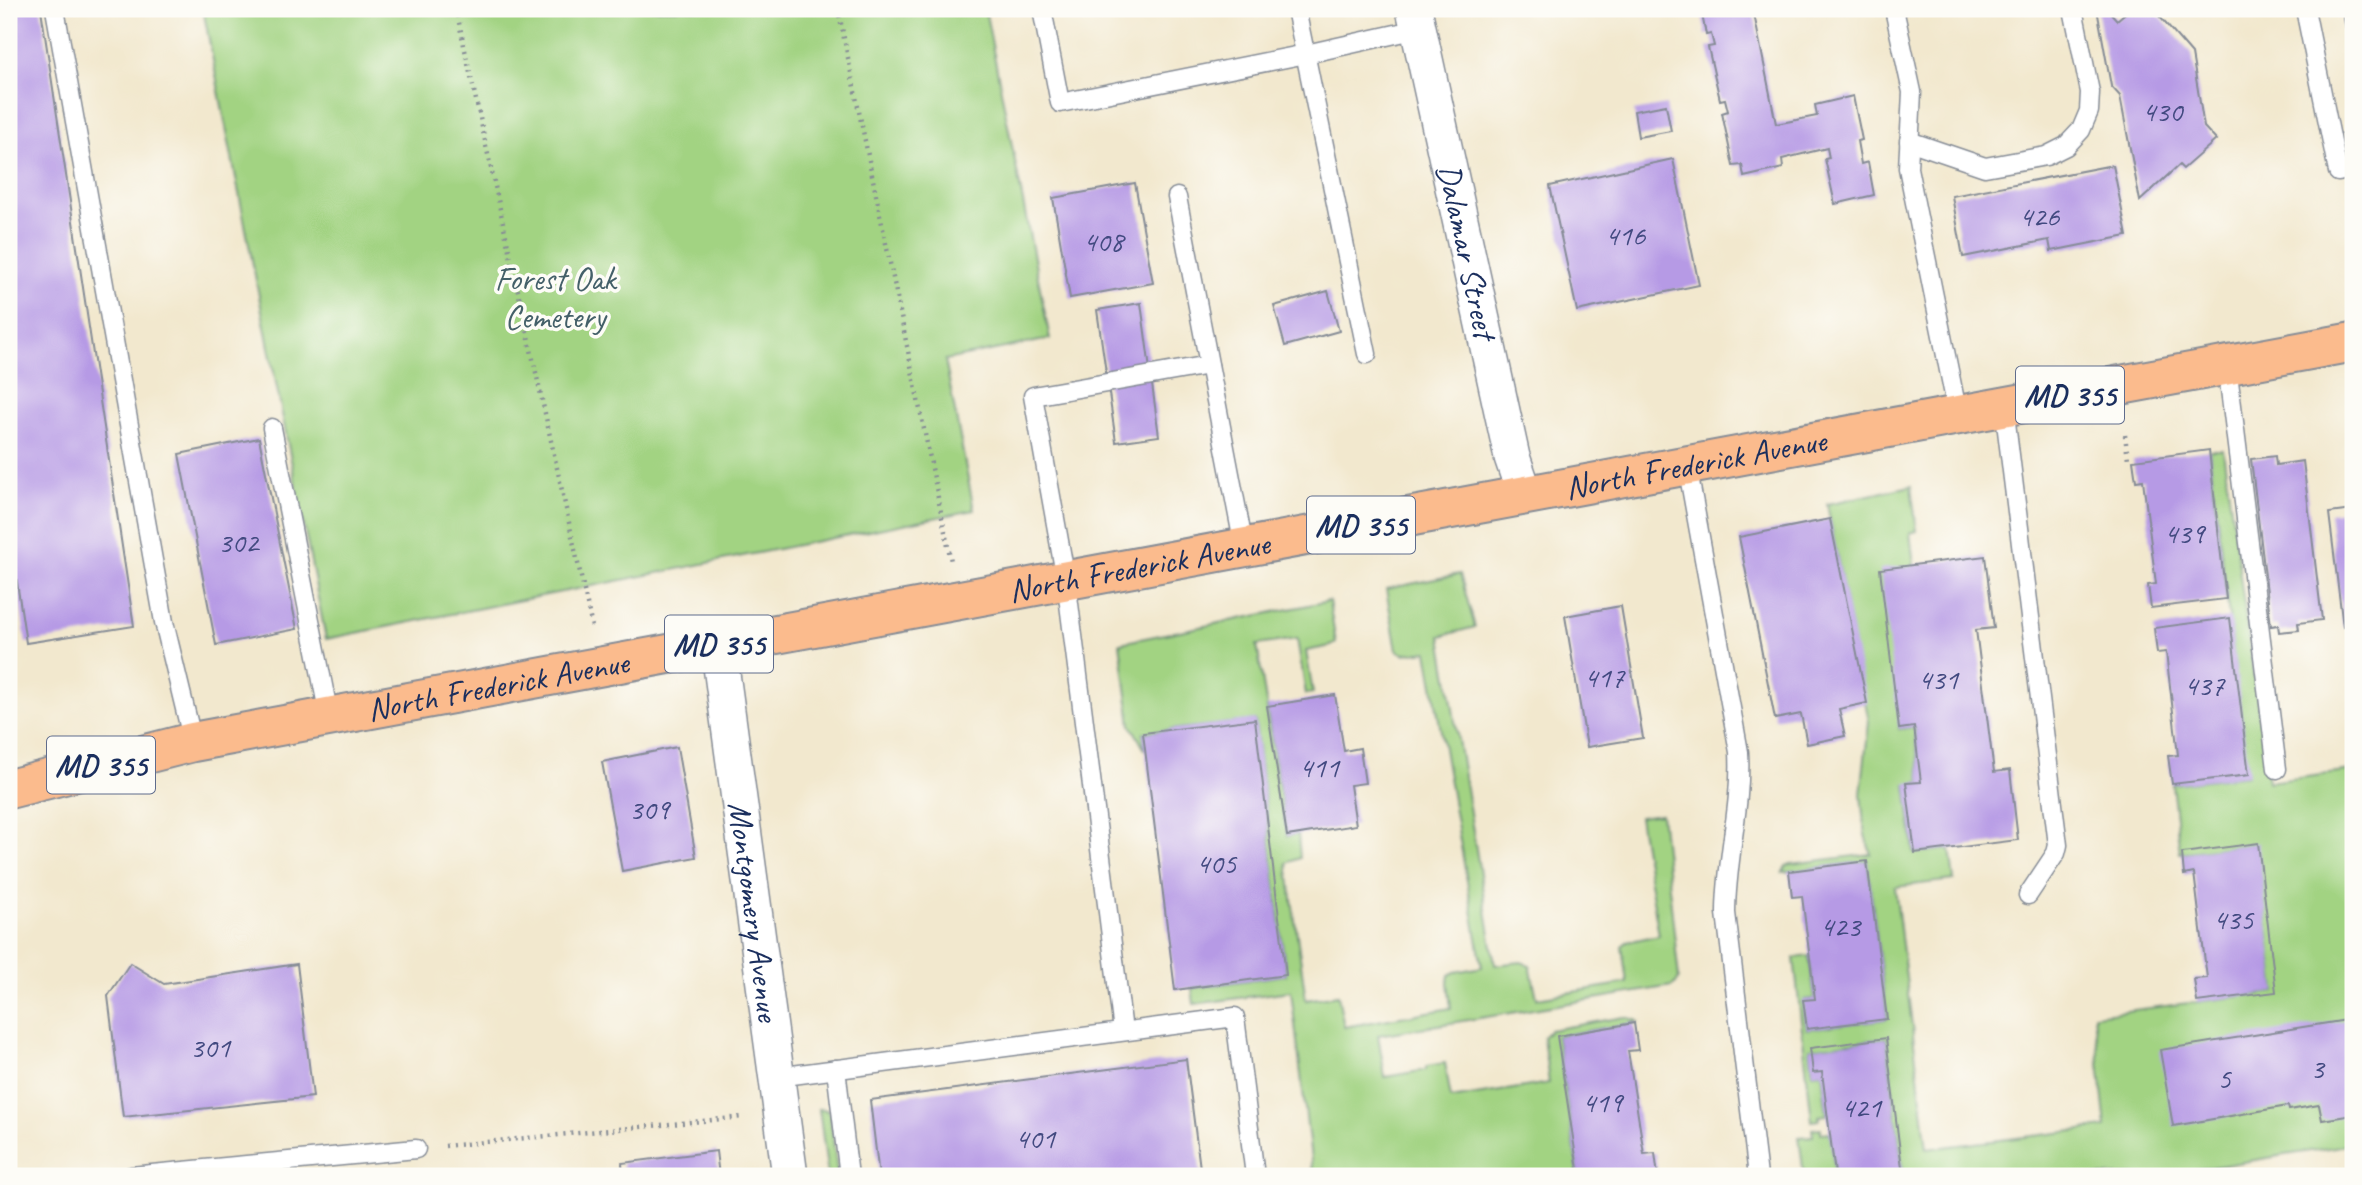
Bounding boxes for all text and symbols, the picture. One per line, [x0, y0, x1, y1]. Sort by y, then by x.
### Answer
house number: 430 [2142, 92, 2185, 130]
street label: Dalamar Street [1427, 160, 1507, 347]
house number: 426 [2019, 197, 2061, 235]
house number: 416 [1605, 216, 1647, 254]
house number: 408 [1083, 222, 1126, 260]
park label: Forest Oak Cemetery [495, 258, 618, 338]
road number: MD 355 [2016, 366, 2124, 424]
street label: North Frederick Avenue [1562, 419, 1832, 508]
road number: MD 355 [1307, 496, 1415, 554]
house number: 439 [2164, 514, 2207, 552]
street label: North Frederick Avenue [1005, 522, 1275, 612]
house number: 302 [218, 523, 261, 561]
road number: MD 355 [665, 616, 773, 672]
street label: North Frederick Avenue [364, 640, 634, 730]
house number: 417 [1584, 658, 1626, 696]
house number: 431 [1918, 660, 1960, 698]
house number: 437 [2184, 666, 2226, 704]
road number: MD 355 [47, 736, 155, 794]
house number: 411 [1299, 748, 1341, 786]
house number: 309 [629, 790, 672, 828]
street label: Montgomery Avenue [719, 799, 790, 1026]
house number: 405 [1196, 844, 1238, 882]
house number: 435 [2213, 900, 2255, 938]
house number: 423 [1820, 907, 1863, 945]
house number: 301 [190, 1028, 232, 1066]
house number: 3 [2310, 1049, 2326, 1087]
house number: 5 [2217, 1059, 2232, 1097]
house number: 419 [1582, 1083, 1625, 1121]
house number: 421 [1841, 1088, 1883, 1126]
house number: 401 [1015, 1119, 1057, 1157]

